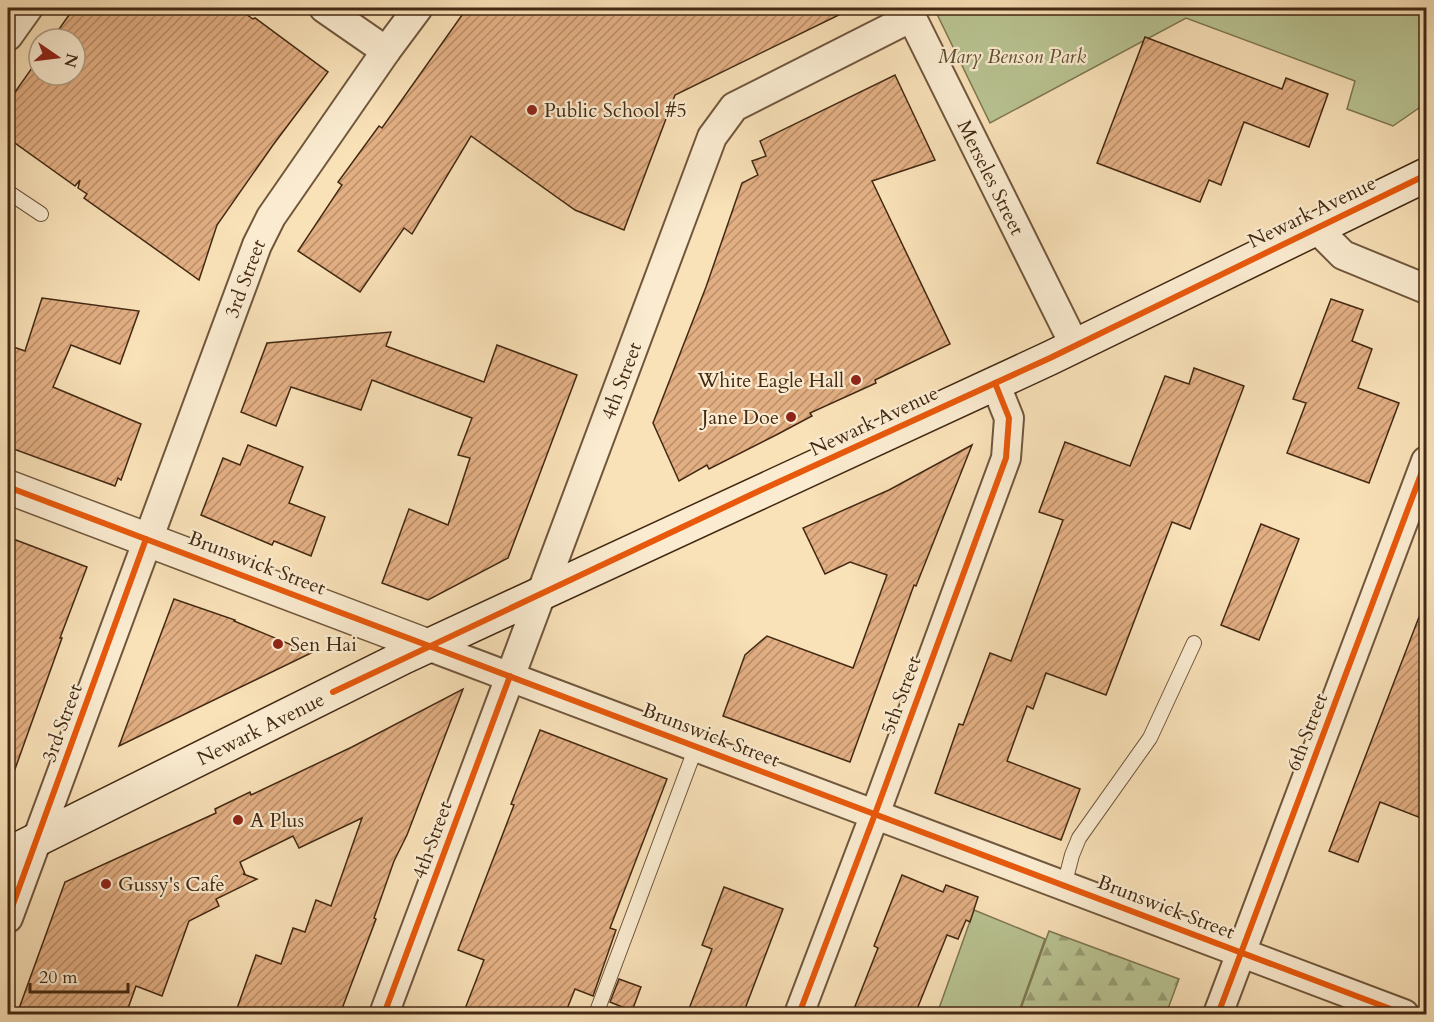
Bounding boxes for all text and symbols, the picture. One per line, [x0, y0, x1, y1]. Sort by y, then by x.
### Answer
north arrow [27, 27, 87, 87]
park label: Mary Benson Park [938, 43, 1086, 70]
text: N [58, 51, 83, 70]
place label: Public School #5 [544, 97, 687, 124]
marker: Public School #5 [525, 103, 539, 117]
street label: Merseles Street [951, 115, 1031, 240]
street label: Newark Avenue [1244, 169, 1380, 255]
street label: 3rd Street [218, 234, 272, 321]
street label: 4th Street [594, 337, 648, 424]
place label: White Eagle Hall [696, 367, 844, 394]
marker: White Eagle Hall [849, 373, 863, 387]
street label: Newark Avenue [805, 379, 943, 463]
place label: Jane Doe [699, 404, 779, 431]
marker: Jane Doe [784, 410, 798, 424]
street label: Brunswick Street [185, 524, 330, 602]
place label: Sen Hai [290, 631, 357, 658]
marker: Sen Hai [271, 637, 285, 651]
street label: 5th Street [874, 652, 928, 738]
street label: 3rd Street [35, 679, 89, 766]
street label: Newark Avenue [192, 685, 329, 771]
street label: 6th Street [1280, 689, 1334, 775]
street label: Brunswick Street [639, 696, 784, 774]
street label: 4th Street [405, 797, 459, 883]
place label: A Plus [250, 807, 304, 834]
marker: A Plus [231, 813, 245, 827]
street label: Brunswick Street [1094, 868, 1239, 946]
place label: Gussy's Cafe [118, 871, 224, 898]
marker: Gussy's Cafe [99, 877, 113, 891]
scale bar [30, 956, 128, 994]
text: 20 m [39, 965, 78, 990]

